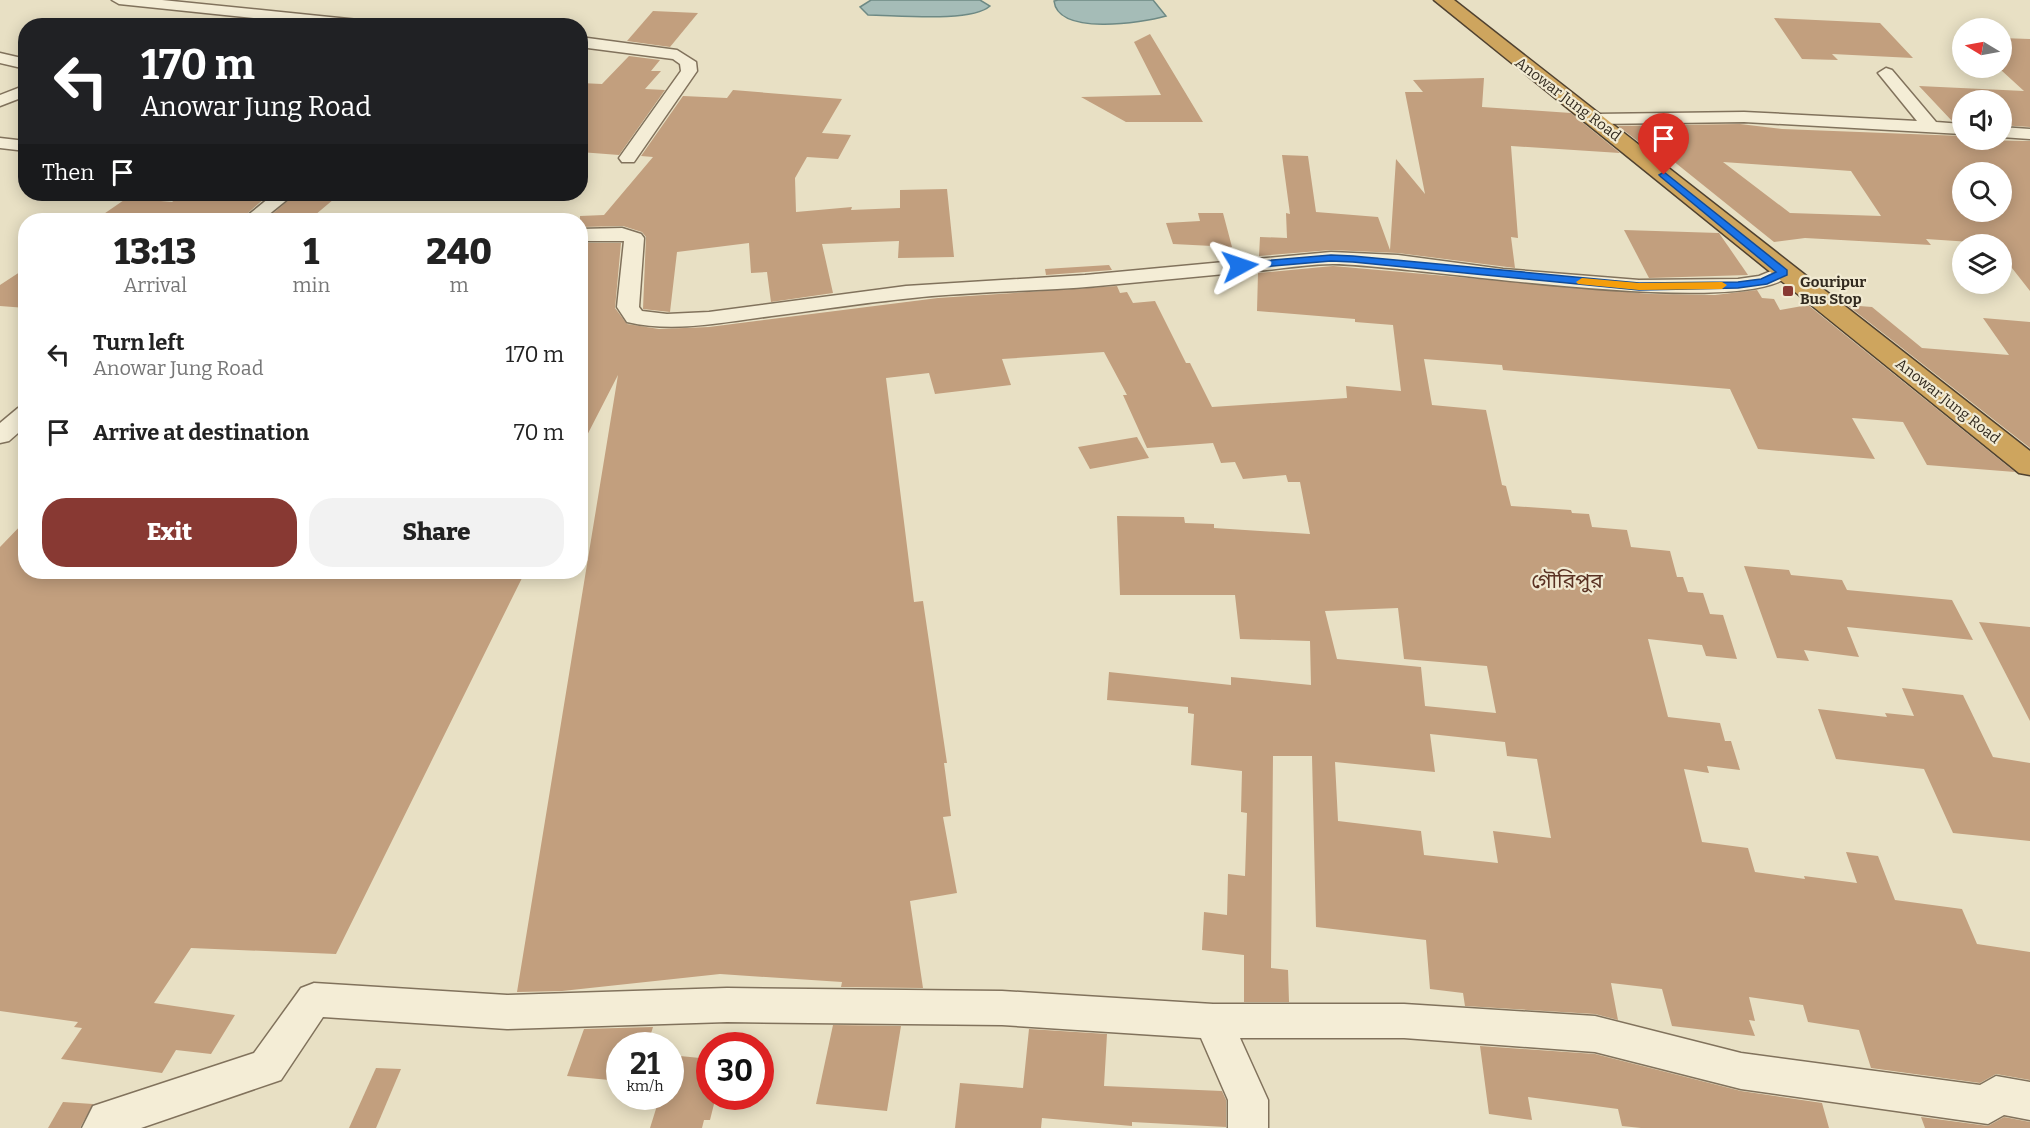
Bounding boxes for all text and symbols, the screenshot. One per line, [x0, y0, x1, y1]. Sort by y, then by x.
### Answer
north arrow [1952, 18, 2012, 78]
map controls [1952, 18, 2012, 294]
text: 170 m [141, 40, 255, 90]
icon: left [42, 42, 120, 120]
street label: Anowar Jung Road [1512, 53, 1625, 145]
button: sound [1952, 90, 2012, 150]
text: Anowar Jung Road [141, 91, 371, 123]
pin [1638, 113, 1689, 175]
icon: arrive [1647, 122, 1680, 155]
icon: arrive [106, 156, 139, 189]
text: Then [42, 159, 94, 186]
button: search [1952, 162, 2012, 222]
text: 13:13 [114, 230, 196, 274]
text: 1 [303, 230, 319, 274]
text: 240 [426, 230, 492, 274]
position arrow [1208, 234, 1272, 298]
button: layers [1952, 234, 2012, 294]
text: Arrival [124, 273, 187, 297]
text: min [293, 273, 330, 297]
text: m [450, 273, 469, 297]
place label: Gouripur Bus Stop [1800, 273, 1866, 308]
marker: Gouripur Bus Stop [1781, 284, 1795, 298]
text: Turn left [93, 329, 185, 356]
icon: left [42, 338, 75, 371]
text: 170 m [505, 341, 564, 368]
street label: Anowar Jung Road [1892, 355, 2004, 448]
text: Anowar Jung Road [93, 356, 264, 380]
icon: arrive [42, 416, 75, 449]
text: Arrive at destination [93, 419, 309, 446]
text: 70 m [514, 419, 564, 446]
button: Exit [42, 498, 297, 567]
button: Share [309, 498, 564, 567]
district label: গৌরিপুর [1531, 568, 1603, 594]
speed limit sign: 30 [696, 1032, 774, 1110]
text: 21 [630, 1046, 660, 1082]
text: km/h [626, 1077, 664, 1095]

